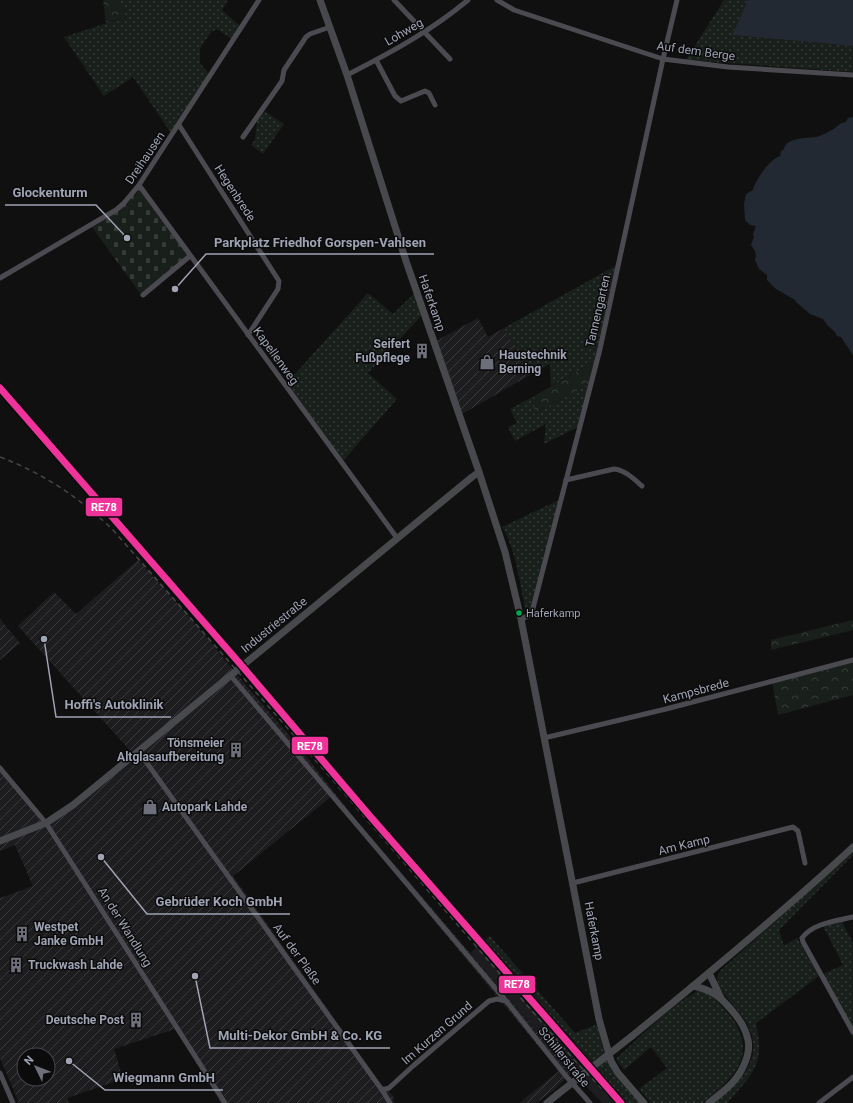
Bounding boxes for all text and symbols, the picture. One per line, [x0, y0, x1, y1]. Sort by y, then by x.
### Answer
street label: Lohweg [382, 15, 426, 49]
street label: Auf dem Berge [656, 39, 736, 63]
street label: Dreihausen [122, 129, 168, 187]
street label: Hegenbrede [211, 162, 259, 224]
callout: Glockenturm [5, 180, 96, 205]
text: Glockenturm [12, 185, 88, 200]
callout: Parkplatz Friedhof Gorspen-Vahlsen [206, 229, 434, 254]
text: Parkplatz Friedhof Gorspen-Vahlsen [214, 235, 426, 250]
street label: Haferkamp [416, 273, 448, 334]
street label: Tannengarten [583, 273, 613, 349]
street label: Kapellenweg [250, 324, 302, 388]
place label: Seifert Fußpflege [355, 337, 411, 365]
building icon: Seifert Fußpflege [413, 342, 431, 360]
place label: Haustechnik Berning [499, 348, 567, 376]
shop icon: Haustechnik Berning [478, 353, 496, 371]
line badge: RE78 [85, 497, 123, 517]
text: RE78 [91, 501, 117, 514]
street label: Industriestraße [238, 594, 310, 656]
place label: Haferkamp [526, 607, 580, 620]
marker: Haferkamp [514, 608, 524, 618]
street label: Kampsbrede [661, 675, 731, 707]
callout: Hoffi's Autoklinik [56, 692, 171, 717]
text: Hoffi's Autoklinik [64, 697, 165, 712]
place label: Tönsmeier Altglasaufbereitung [117, 736, 225, 764]
line badge: RE78 [291, 736, 329, 755]
text: RE78 [297, 740, 323, 753]
building icon: Tönsmeier Altglasaufbereitung [227, 741, 245, 759]
shop icon: Autopark Lahde [141, 798, 159, 816]
place label: Autopark Lahde [162, 800, 248, 814]
street label: Am Kamp [657, 832, 711, 858]
street label: An der Wandlung [95, 885, 155, 969]
callout: Gebrüder Koch GmbH [147, 889, 290, 914]
text: Gebrüder Koch GmbH [156, 894, 282, 909]
street label: Haferkamp [581, 900, 607, 962]
place label: Westpet Janke GmbH [34, 920, 103, 948]
street label: Auf der Plaße [270, 921, 324, 987]
building icon: Westpet Janke GmbH [13, 925, 31, 943]
building icon: Truckwash Lahde [7, 956, 25, 974]
place label: Truckwash Lahde [28, 958, 123, 972]
line badge: RE78 [498, 975, 536, 994]
text: RE78 [504, 978, 530, 991]
street label: Im Kurzen Grund [399, 999, 475, 1067]
building icon: Deutsche Post [127, 1011, 145, 1029]
place label: Deutsche Post [46, 1013, 124, 1027]
callout: Multi-Dekor GmbH & Co. KG [210, 1023, 390, 1048]
street label: Schillerstraße [536, 1024, 592, 1090]
text: Multi-Dekor GmbH & Co. KG [218, 1028, 382, 1043]
north arrow [16, 1047, 56, 1087]
text: N [22, 1053, 37, 1068]
callout: Wiegmann GmbH [105, 1065, 223, 1090]
text: Wiegmann GmbH [113, 1070, 215, 1085]

